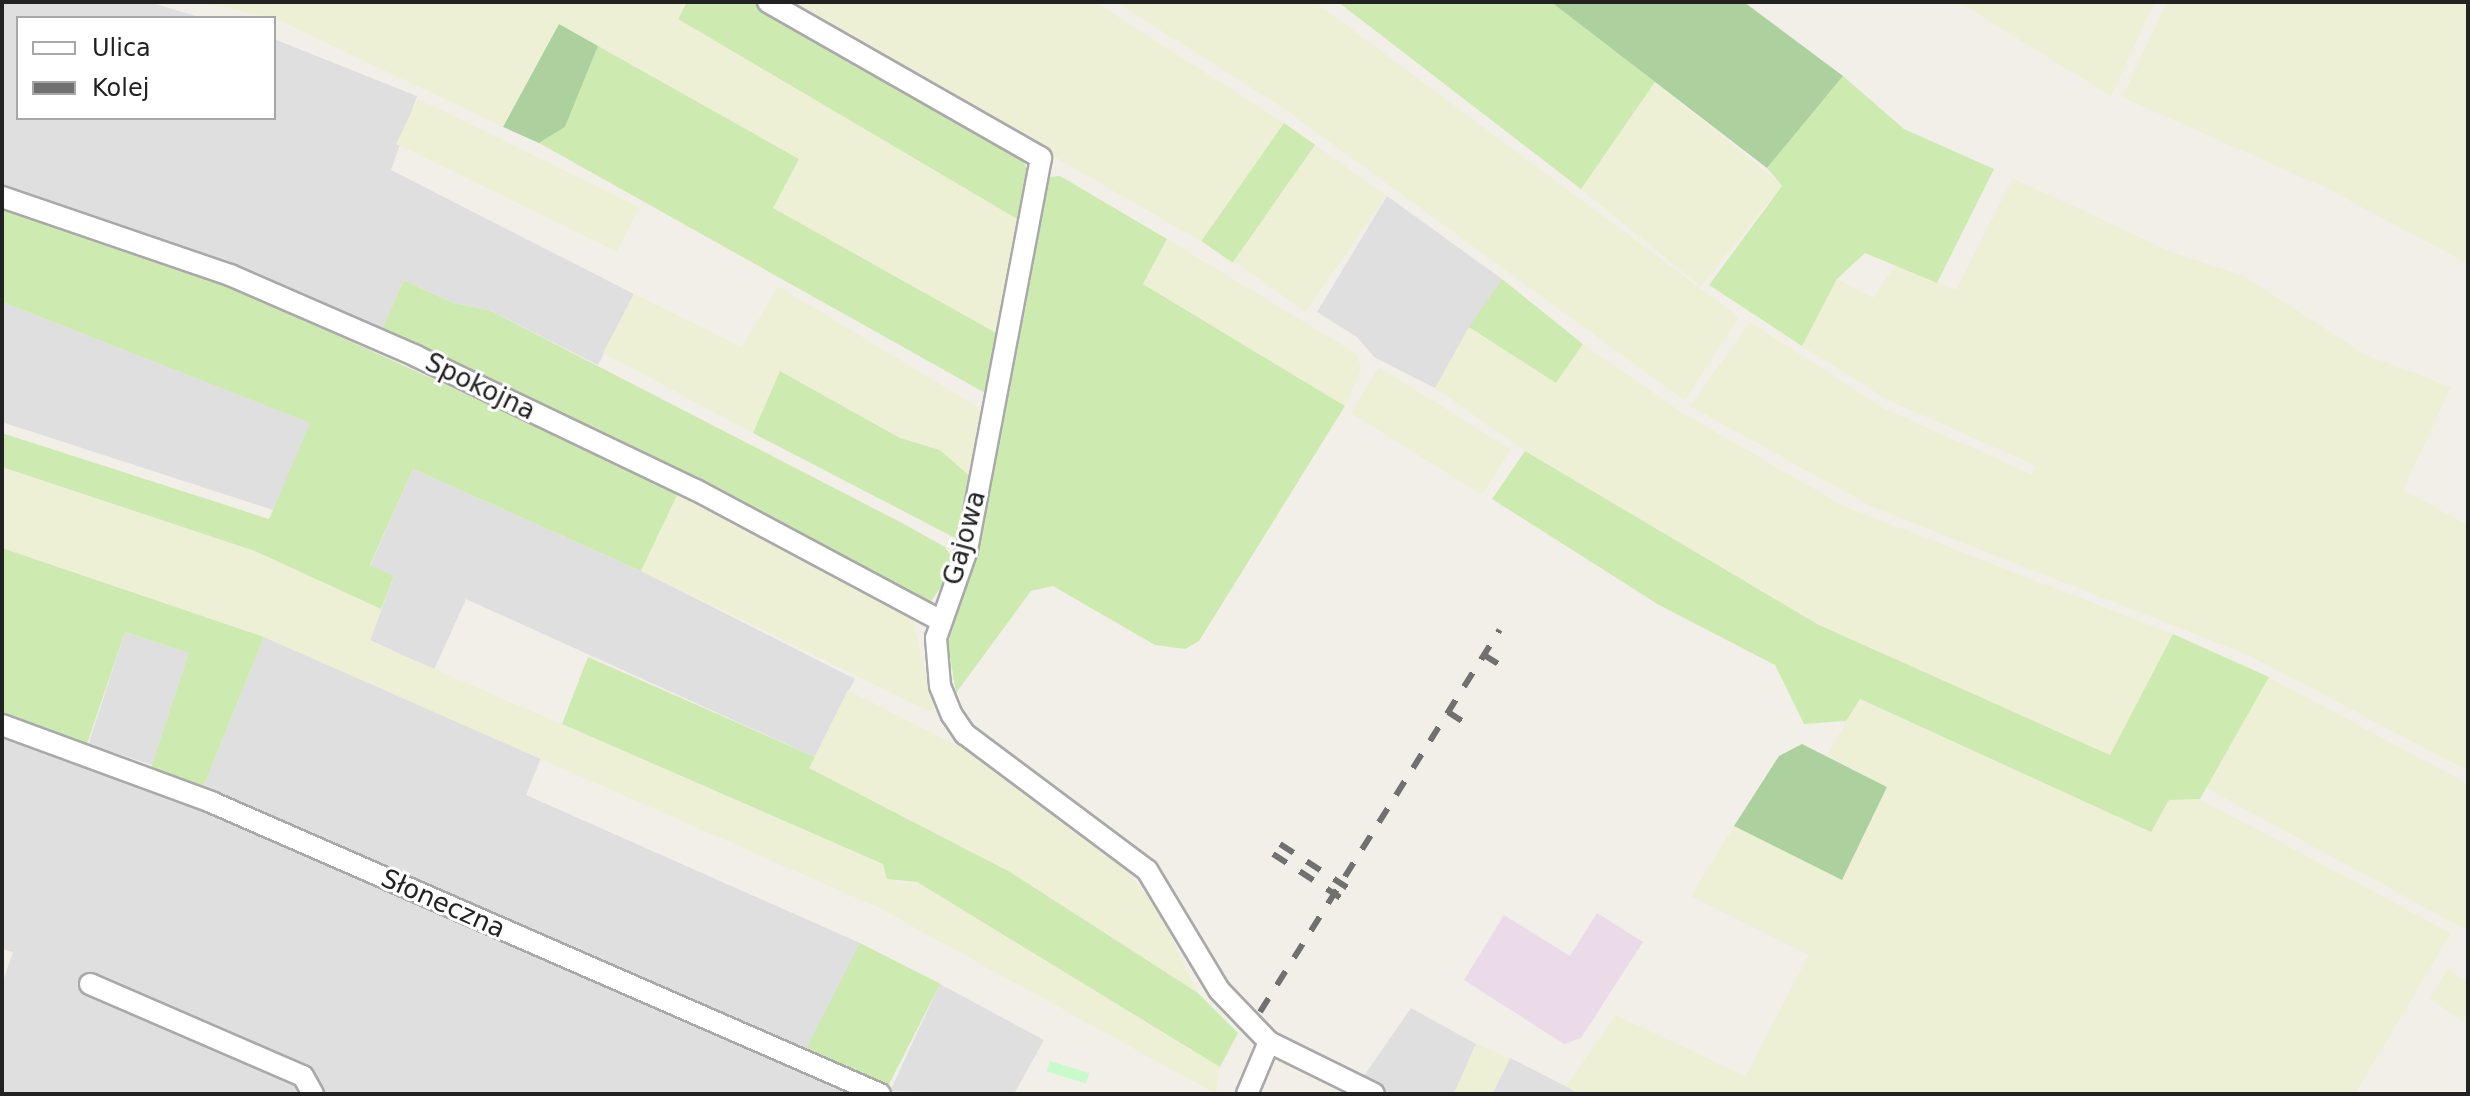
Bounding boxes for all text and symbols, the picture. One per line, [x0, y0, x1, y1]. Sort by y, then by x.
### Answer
legend [16, 16, 276, 120]
text: Ulica [92, 34, 151, 62]
text: Kolej [92, 74, 149, 102]
street label: Spokojna [420, 347, 540, 427]
street label: Gajowa [937, 487, 993, 589]
street label: Słoneczna [376, 863, 510, 945]

